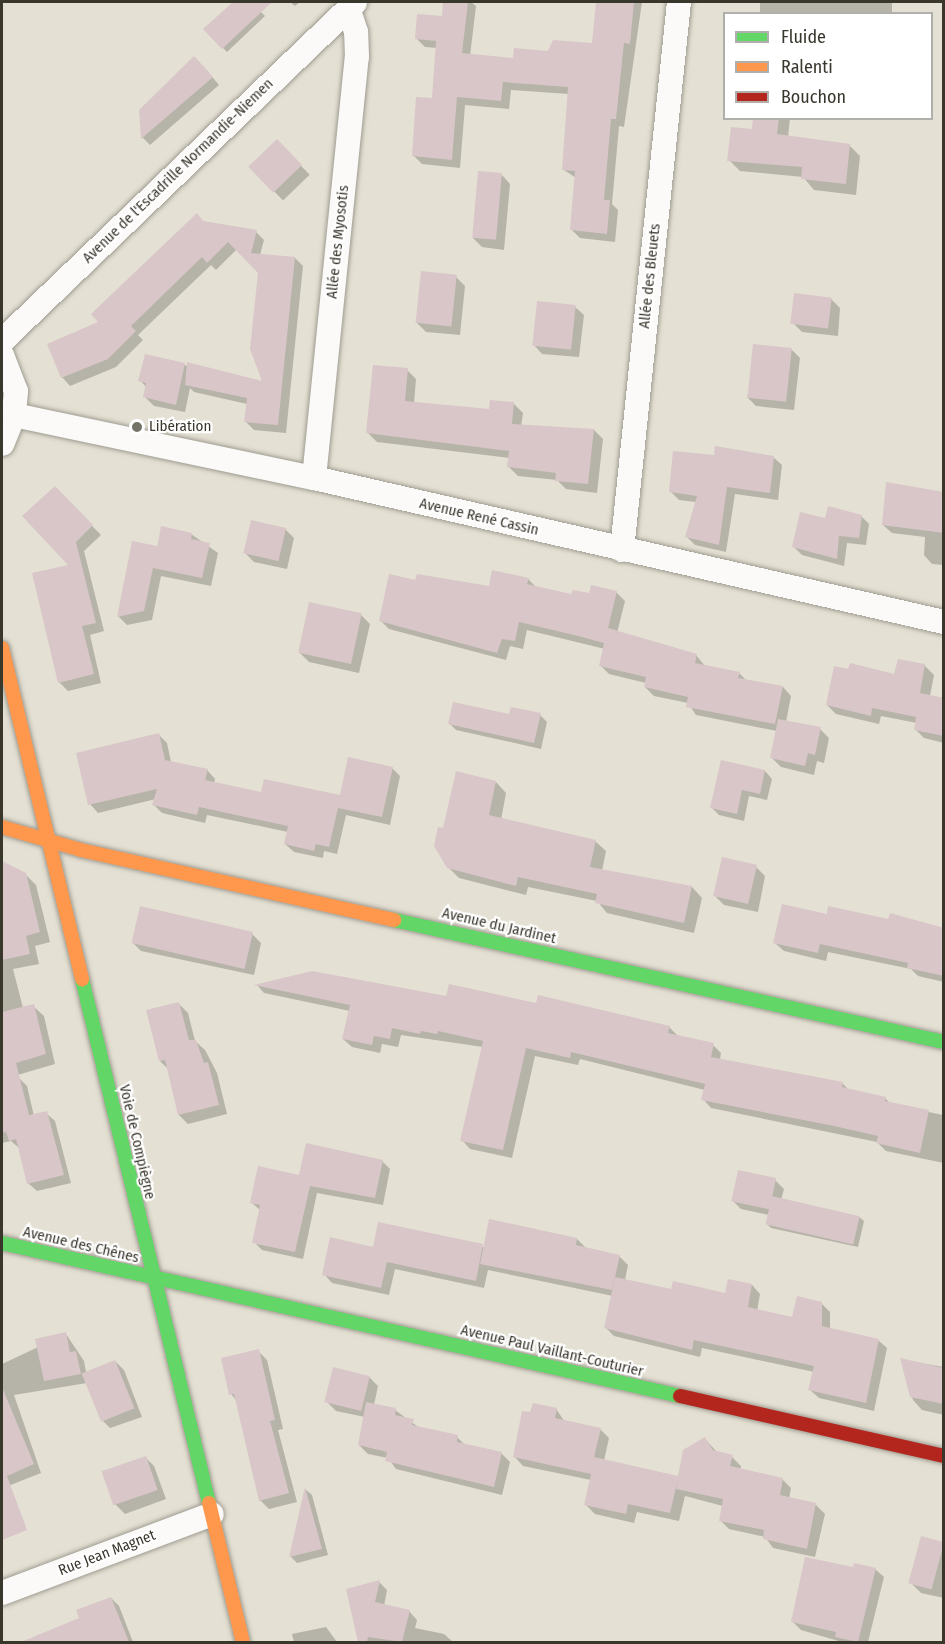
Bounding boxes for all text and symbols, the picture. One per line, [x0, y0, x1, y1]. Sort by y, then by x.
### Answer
legend [723, 12, 933, 120]
text: Fluide [781, 26, 826, 48]
text: Ralenti [781, 56, 833, 78]
street label: Avenue de l'Escadrille Normandie-Niemen [79, 75, 277, 267]
text: Bouchon [781, 86, 846, 108]
street label: Allée des Myosotis [323, 184, 353, 300]
street label: Allée des Bleuets [636, 223, 664, 329]
place label: Libération [149, 418, 211, 436]
marker: Libération [130, 420, 144, 434]
street label: Avenue René Cassin [418, 495, 540, 539]
street label: Avenue du Jardinet [440, 904, 558, 948]
street label: Voie de Compiègne [115, 1083, 159, 1201]
street label: Avenue des Chênes [21, 1223, 141, 1267]
street label: Avenue Paul Vaillant-Couturier [459, 1321, 645, 1381]
street label: Rue Jean Magnet [56, 1526, 158, 1580]

